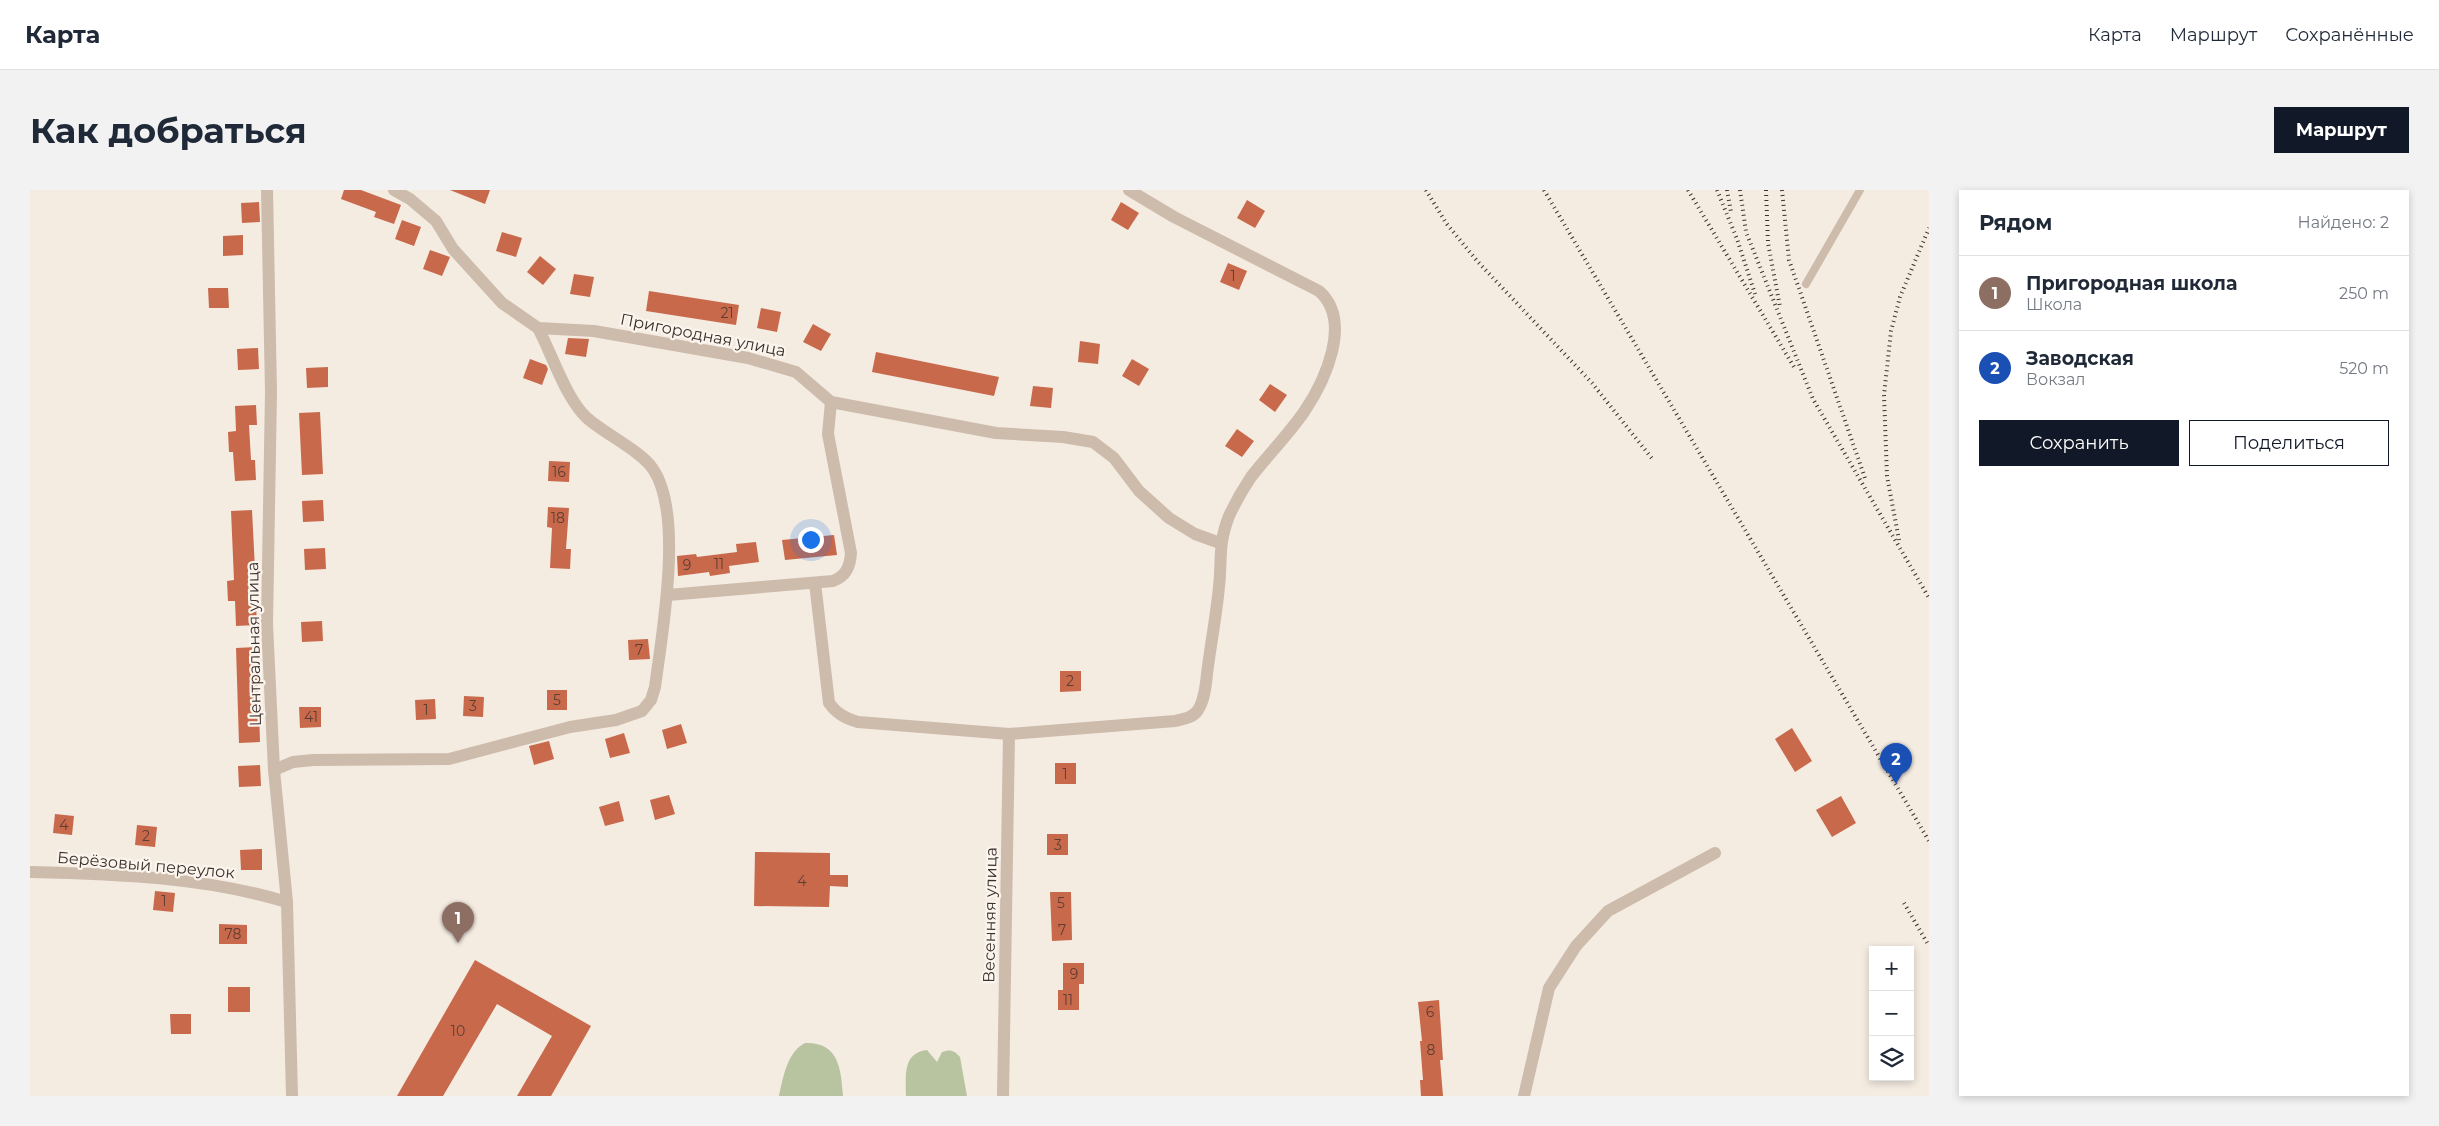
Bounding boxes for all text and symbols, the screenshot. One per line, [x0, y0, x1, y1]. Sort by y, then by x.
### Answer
text: Карта [25, 20, 100, 49]
text: Карта [2088, 24, 2142, 46]
text: Маршрут [2170, 24, 2257, 46]
text: Сохранённые [2285, 24, 2414, 46]
button: Маршрут [2274, 107, 2409, 153]
text: Как добраться [30, 109, 307, 152]
text: Рядом [1979, 210, 2052, 235]
text: Найдено: 2 [2298, 213, 2389, 232]
house number: 1 [1230, 267, 1236, 285]
text: Пригородная школа [2026, 272, 2237, 295]
text: 1 [1992, 284, 1998, 303]
text: 250 m [2339, 284, 2389, 303]
text: Школа [2026, 295, 2082, 314]
house number: 21 [720, 304, 734, 322]
street label: Пригородная улица [619, 310, 787, 360]
text: Заводская [2026, 347, 2134, 370]
text: 2 [1990, 359, 2000, 378]
text: 520 m [2339, 359, 2389, 378]
text: Вокзал [2026, 370, 2085, 389]
button: Сохранить [1979, 420, 2179, 466]
button: Поделиться [2189, 420, 2389, 466]
house number: 16 [552, 463, 566, 481]
house number: 18 [551, 509, 565, 527]
your location [798, 527, 824, 553]
house number: 11 [714, 555, 724, 573]
house number: 9 [683, 556, 691, 574]
street label: Центральная улица [243, 562, 265, 726]
house number: 7 [635, 641, 643, 659]
house number: 2 [1066, 672, 1074, 690]
house number: 5 [553, 691, 561, 709]
house number: 3 [469, 697, 477, 715]
house number: 1 [423, 701, 429, 719]
house number: 41 [304, 708, 318, 726]
pin: 2 [1880, 743, 1912, 784]
house number: 1 [1062, 765, 1068, 783]
house number: 4 [59, 816, 69, 834]
house number: 2 [142, 827, 150, 845]
house number: 3 [1054, 836, 1062, 854]
street label: Весенняя улица [979, 847, 1001, 983]
street label: Берёзовый переулок [56, 848, 236, 882]
house number: 4 [797, 872, 807, 890]
house number: 1 [161, 892, 167, 910]
house number: 5 [1057, 894, 1065, 912]
pin: 1 [442, 902, 474, 943]
house number: 7 [1058, 921, 1066, 939]
house number: 78 [225, 925, 242, 943]
map controls [1869, 946, 1914, 1081]
button: + [1869, 946, 1914, 991]
house number: 9 [1070, 965, 1078, 983]
house number: 11 [1063, 991, 1073, 1009]
button: − [1869, 991, 1914, 1036]
house number: 6 [1426, 1003, 1435, 1021]
house number: 10 [451, 1022, 465, 1040]
button: layers [1869, 1036, 1914, 1081]
house number: 8 [1427, 1041, 1436, 1059]

